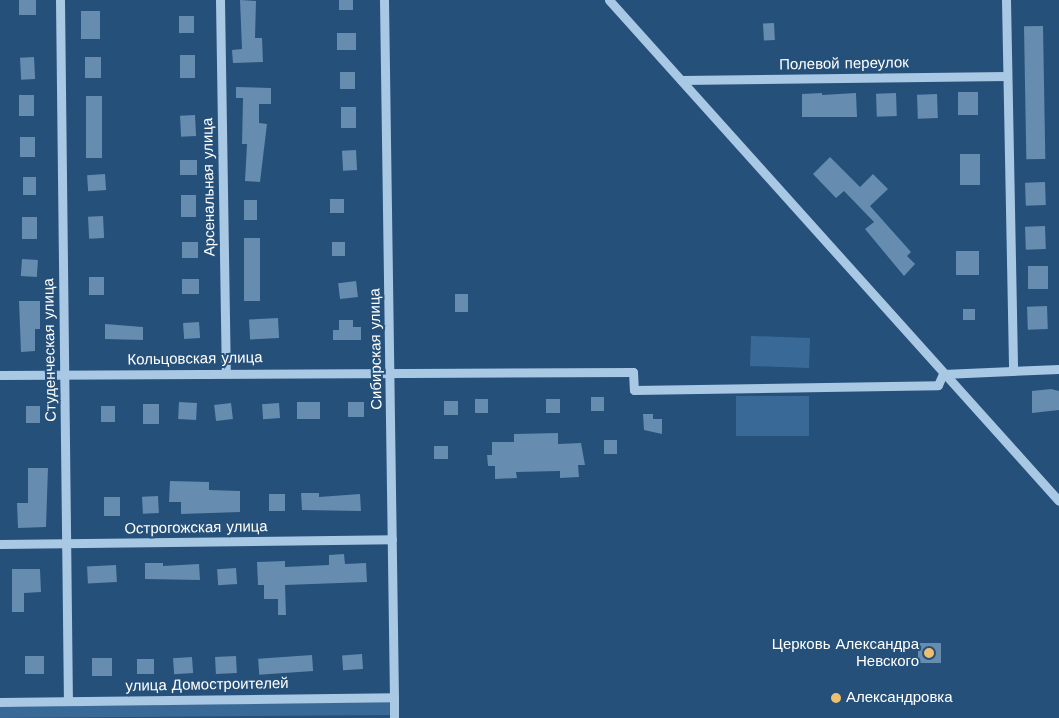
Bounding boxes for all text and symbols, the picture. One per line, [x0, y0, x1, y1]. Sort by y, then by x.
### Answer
street label: Полевой переулок [779, 54, 909, 74]
street label: Арсенальная улица [199, 118, 219, 256]
street label: Студенческая улица [40, 278, 60, 422]
street label: Сибирская улица [366, 288, 386, 410]
street label: Кольцовская улица [127, 349, 263, 369]
street label: Острогожская улица [124, 518, 268, 538]
place label: Церковь Александра Невского [772, 635, 919, 670]
marker: Церковь Александра Невского [923, 647, 935, 659]
street label: улица Домостроителей [125, 675, 289, 695]
place label: Александровка [846, 689, 953, 707]
marker: Александровка [830, 692, 842, 704]

